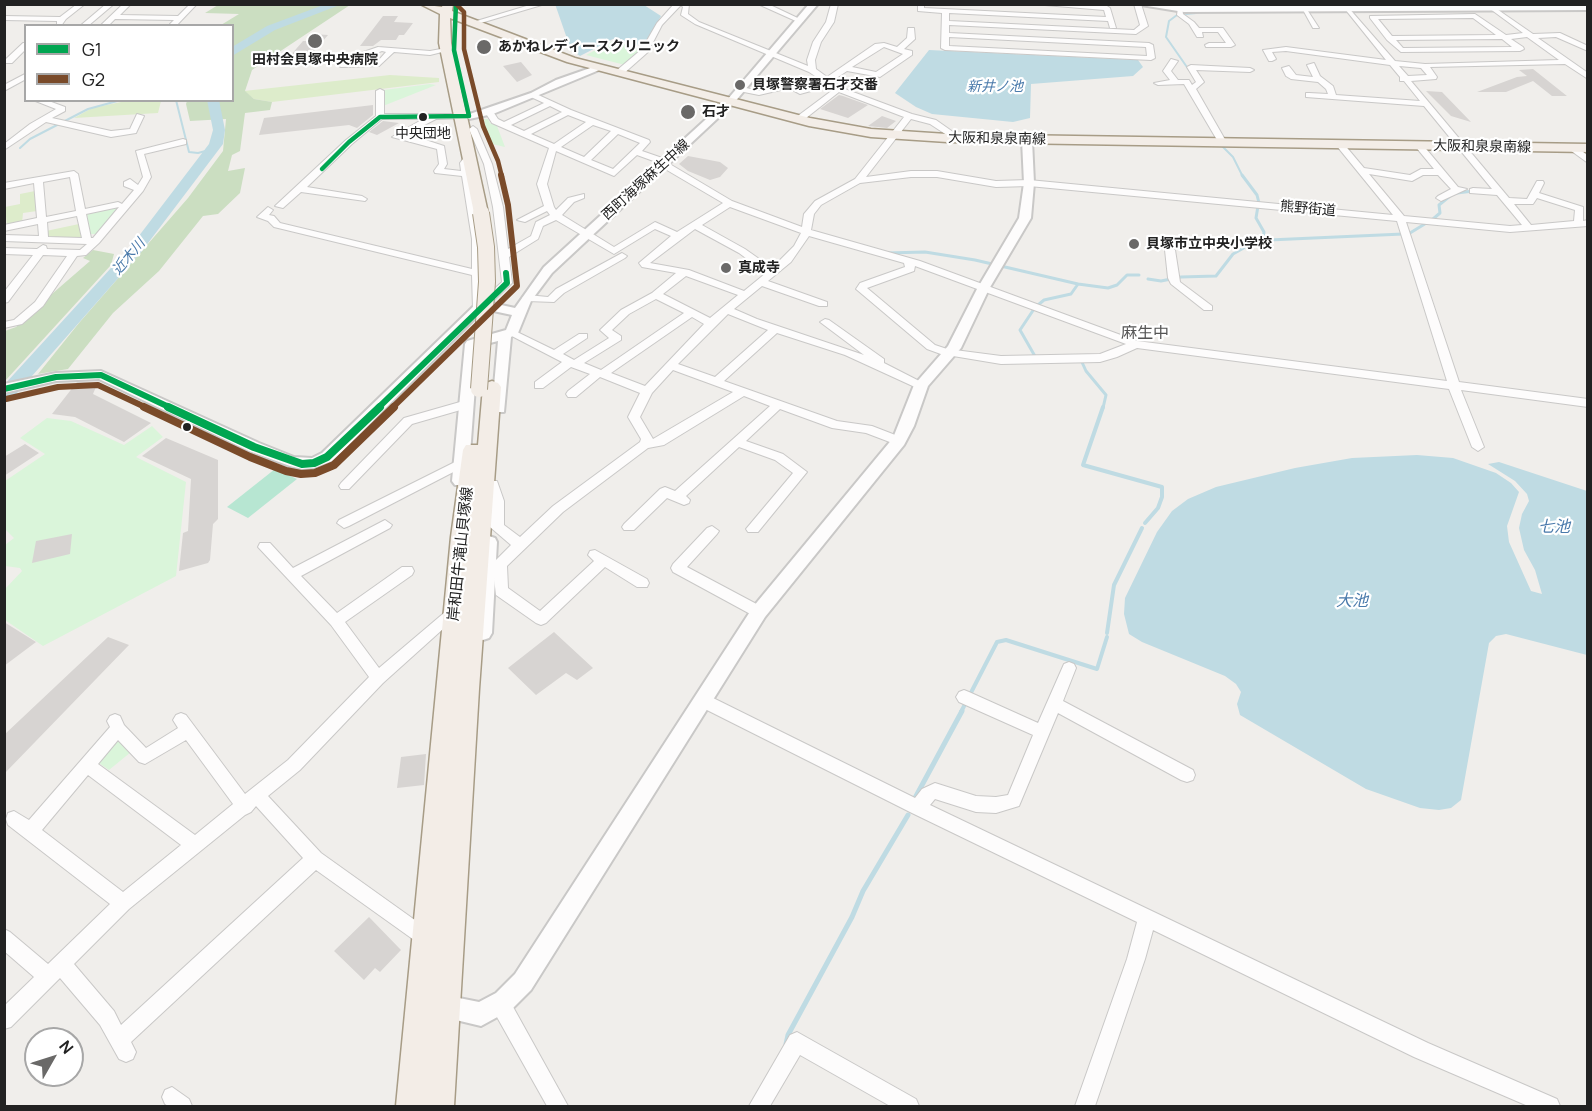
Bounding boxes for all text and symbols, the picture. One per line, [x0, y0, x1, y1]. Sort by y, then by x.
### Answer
legend [24, 24, 234, 102]
marker: 田村会貝塚中央病院 [306, 32, 324, 50]
text: G1 [82, 37, 102, 61]
marker: あかねレディースクリニック [475, 38, 493, 56]
place label: あかねレディースクリニック [498, 39, 680, 55]
place label: 田村会貝塚中央病院 [252, 52, 378, 68]
text: G2 [82, 67, 105, 91]
place label: 貝塚警察署石才交番 [752, 77, 878, 93]
marker: 貝塚警察署石才交番 [733, 78, 747, 92]
water label: 新井ノ池 [967, 79, 1023, 95]
marker: 石才 [679, 103, 697, 121]
place label: 石才 [702, 104, 730, 120]
marker: 中央団地 [417, 111, 429, 123]
place label: 中央団地 [395, 126, 451, 142]
street label: 大阪和泉泉南線 [948, 130, 1046, 148]
street label: 西町海塚麻生中線 [599, 136, 693, 224]
street label: 大阪和泉泉南線 [1433, 138, 1531, 156]
street label: 熊野街道 [1279, 198, 1337, 220]
water label: 近木川 [109, 236, 149, 278]
place label: 貝塚市立中央小学校 [1146, 236, 1272, 252]
marker: 貝塚市立中央小学校 [1127, 237, 1141, 251]
place label: 真成寺 [738, 260, 780, 276]
marker: 真成寺 [719, 261, 733, 275]
district label: 麻生中 [1121, 324, 1169, 344]
unlabelled marker [181, 421, 193, 433]
street label: 岸和田牛滝山貝塚線 [445, 486, 477, 622]
water label: 七池 [1538, 518, 1570, 538]
water label: 大池 [1336, 592, 1368, 612]
north arrow [24, 1027, 84, 1087]
text: N [54, 1036, 79, 1058]

